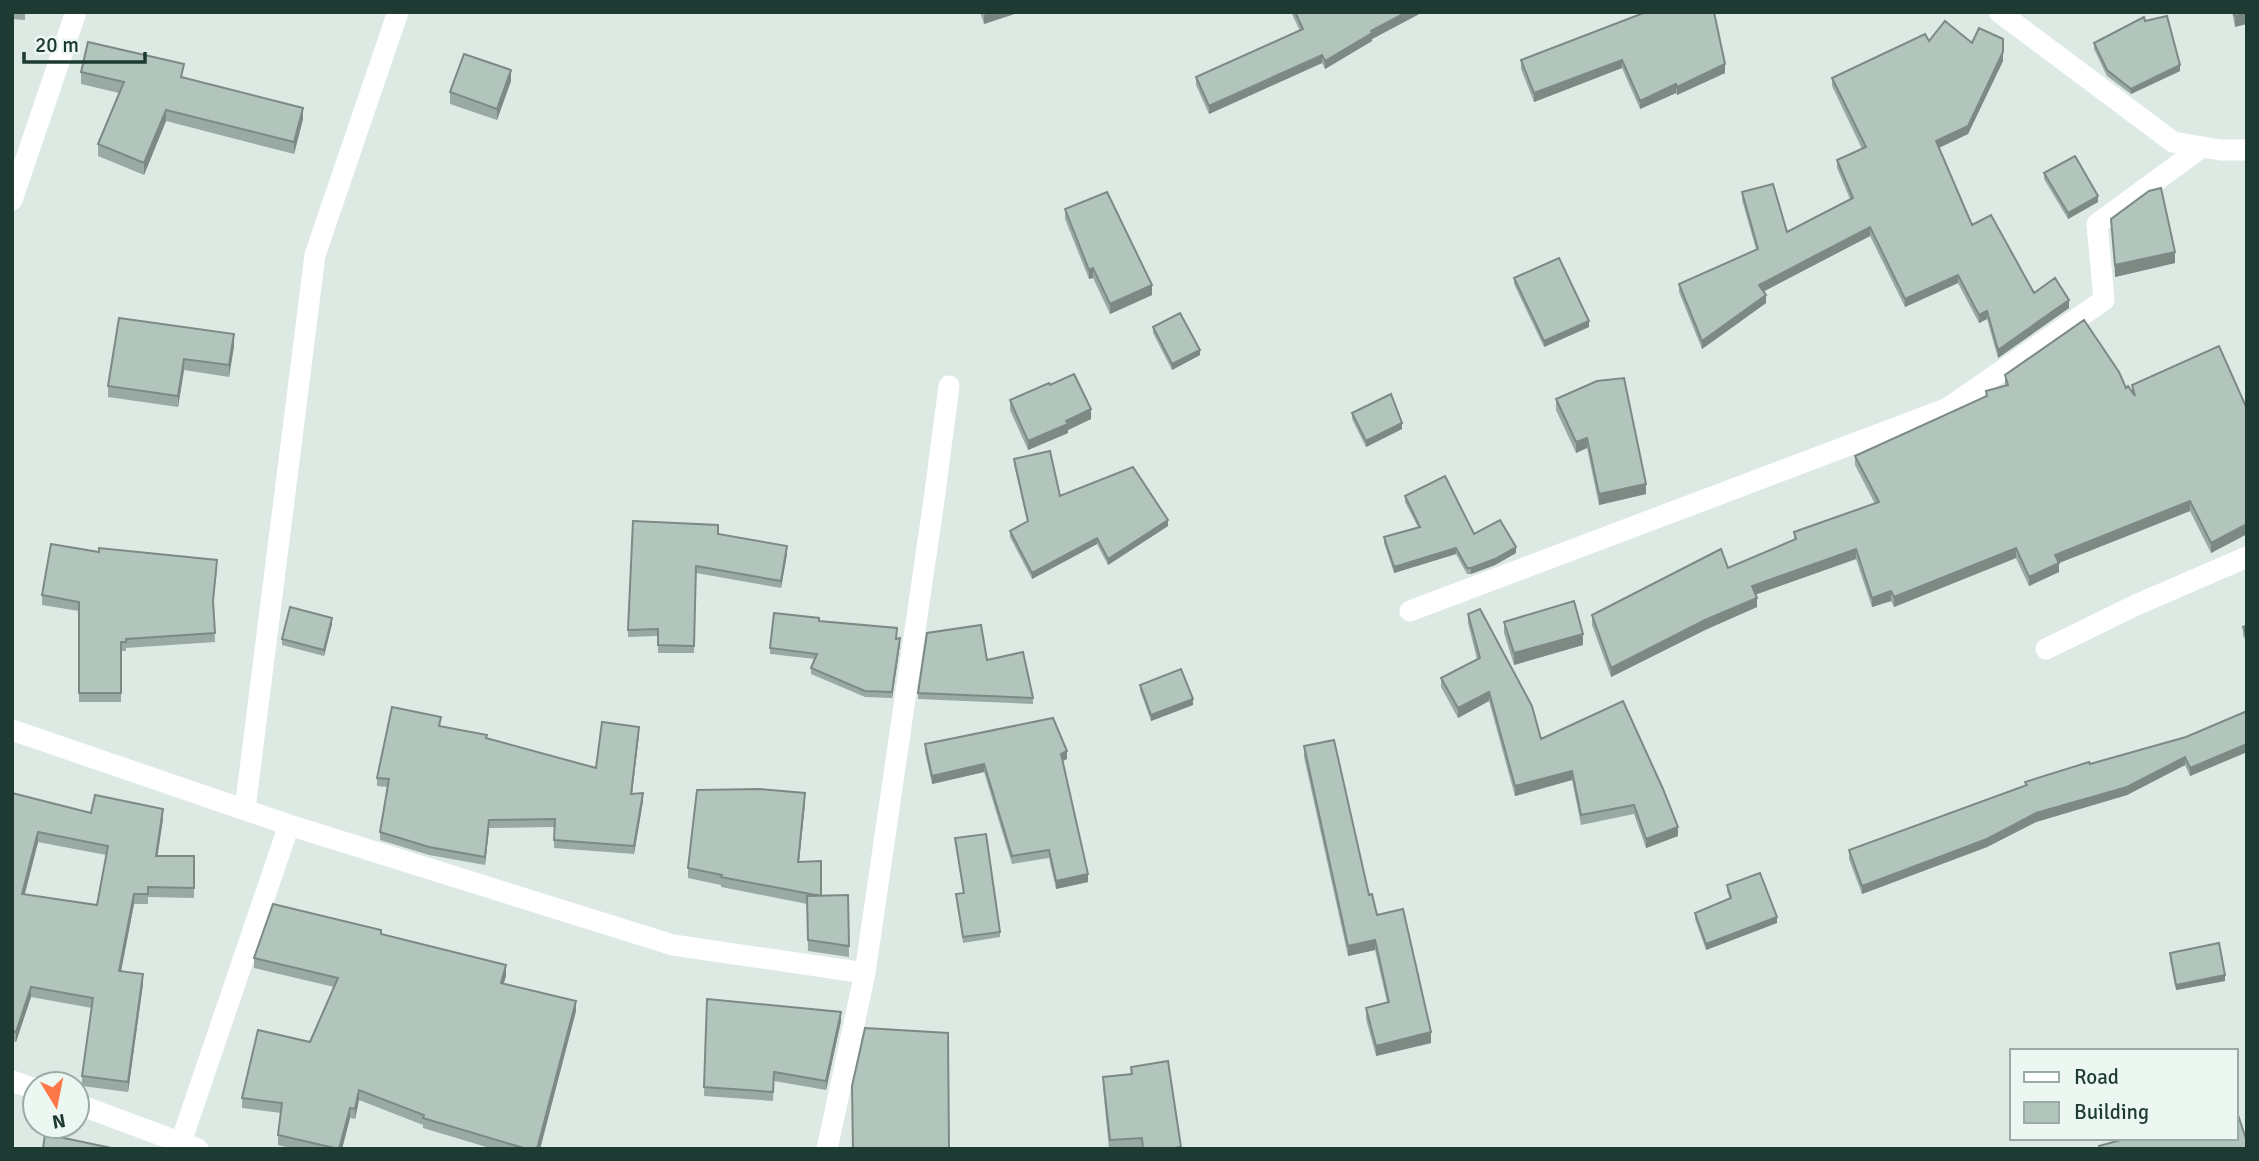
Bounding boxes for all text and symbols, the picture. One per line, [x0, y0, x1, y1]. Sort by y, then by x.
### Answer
scale bar [24, 21, 145, 65]
text: 20 m [35, 32, 79, 58]
legend [2010, 1049, 2238, 1140]
text: Road [2074, 1064, 2119, 1090]
north arrow [21, 1070, 91, 1140]
text: Building [2074, 1099, 2149, 1125]
text: N [50, 1108, 67, 1134]

